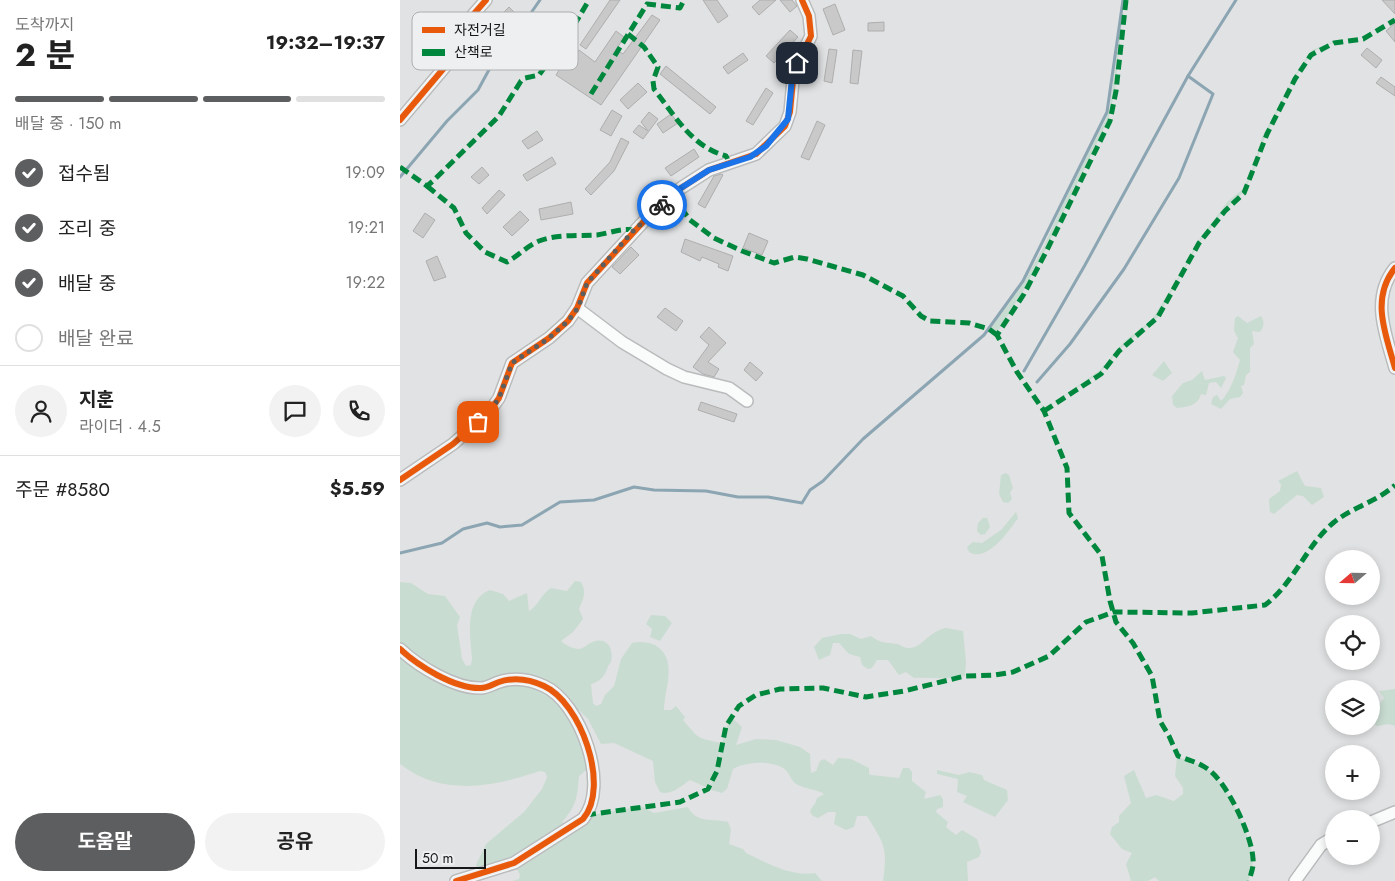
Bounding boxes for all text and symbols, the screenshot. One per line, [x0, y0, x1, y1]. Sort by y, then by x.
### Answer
legend [412, 12, 578, 70]
text: 도착까지 [15, 13, 74, 36]
text: 자전거길 [454, 20, 506, 40]
text: 19:32–19:37 [266, 29, 385, 56]
text: 2 분 [15, 32, 75, 78]
text: 산책로 [454, 42, 493, 62]
pin [776, 42, 818, 84]
icon: home [783, 49, 811, 77]
text: 배달 중 · 150 m [15, 112, 121, 135]
icon: check [15, 159, 43, 187]
text: 접수됨 [58, 160, 110, 187]
text: 19:09 [345, 161, 385, 184]
courier [637, 180, 687, 230]
icon: bike [648, 191, 676, 219]
icon: check [15, 214, 43, 242]
text: 조리 중 [58, 215, 116, 242]
text: 19:21 [347, 216, 385, 239]
icon: check [15, 269, 43, 297]
text: 배달 중 [58, 270, 116, 297]
text: 19:22 [346, 271, 385, 294]
text: 배달 완료 [58, 325, 134, 352]
button: person [15, 385, 67, 437]
button: chat [269, 385, 321, 437]
button: phone [333, 385, 385, 437]
text: 지훈 [79, 386, 114, 413]
pin [457, 401, 499, 443]
icon: bag [464, 408, 492, 436]
text: 라이더 · 4.5 [79, 415, 161, 438]
text: $5.59 [330, 475, 385, 502]
text: 주문 #8580 [15, 476, 110, 503]
north arrow [1325, 550, 1380, 605]
map controls [1325, 550, 1380, 865]
button: locate [1325, 615, 1380, 670]
button: layers [1325, 680, 1380, 735]
button: + [1325, 745, 1380, 800]
button: − [1325, 810, 1380, 865]
button: 도움말 [15, 813, 195, 871]
button: 공유 [205, 813, 385, 871]
scale bar [415, 846, 486, 869]
text: 50 m [422, 848, 453, 868]

